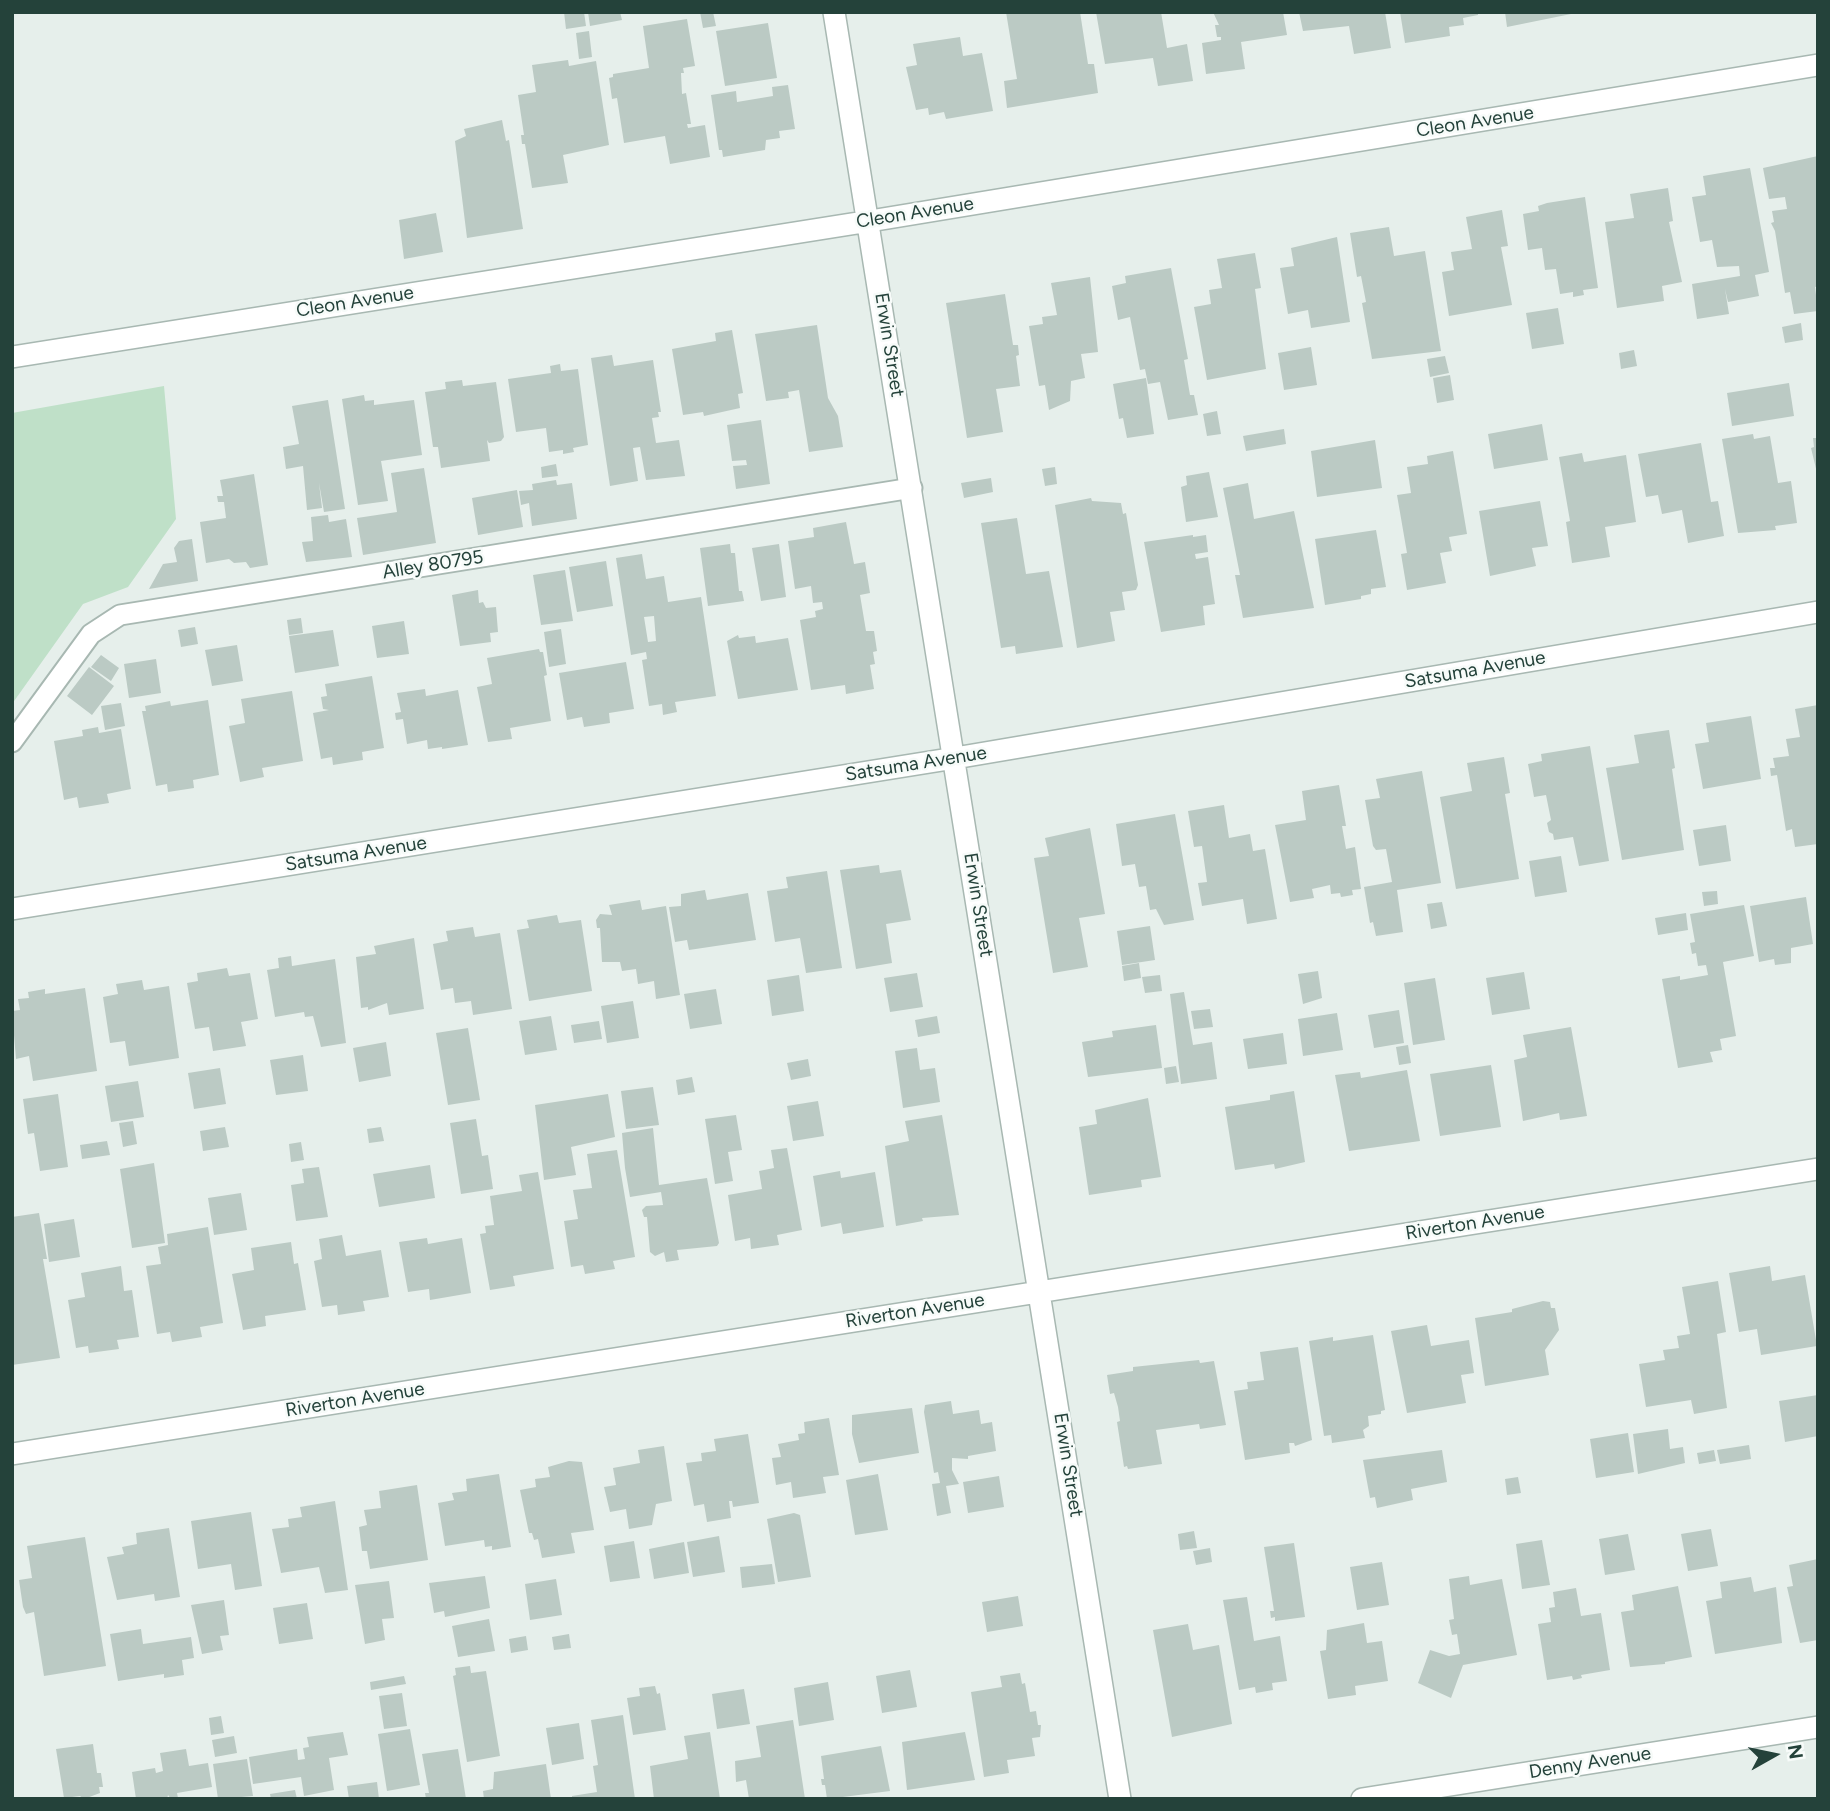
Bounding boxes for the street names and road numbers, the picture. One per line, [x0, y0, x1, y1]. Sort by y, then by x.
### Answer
street label: Cleon Avenue [1415, 101, 1535, 143]
street label: Cleon Avenue [855, 192, 975, 234]
street label: Cleon Avenue [295, 281, 415, 323]
street label: Erwin Street [869, 291, 909, 399]
street label: Alley 80795 [381, 546, 485, 584]
street label: Satsuma Avenue [1403, 646, 1547, 694]
street label: Satsuma Avenue [844, 742, 988, 786]
street label: Satsuma Avenue [284, 832, 428, 876]
street label: Erwin Street [958, 851, 998, 959]
street label: Riverton Avenue [1404, 1201, 1546, 1245]
street label: Riverton Avenue [844, 1289, 986, 1333]
street label: Riverton Avenue [284, 1378, 426, 1422]
street label: Erwin Street [1048, 1411, 1088, 1519]
street label: Denny Avenue [1527, 1742, 1653, 1784]

